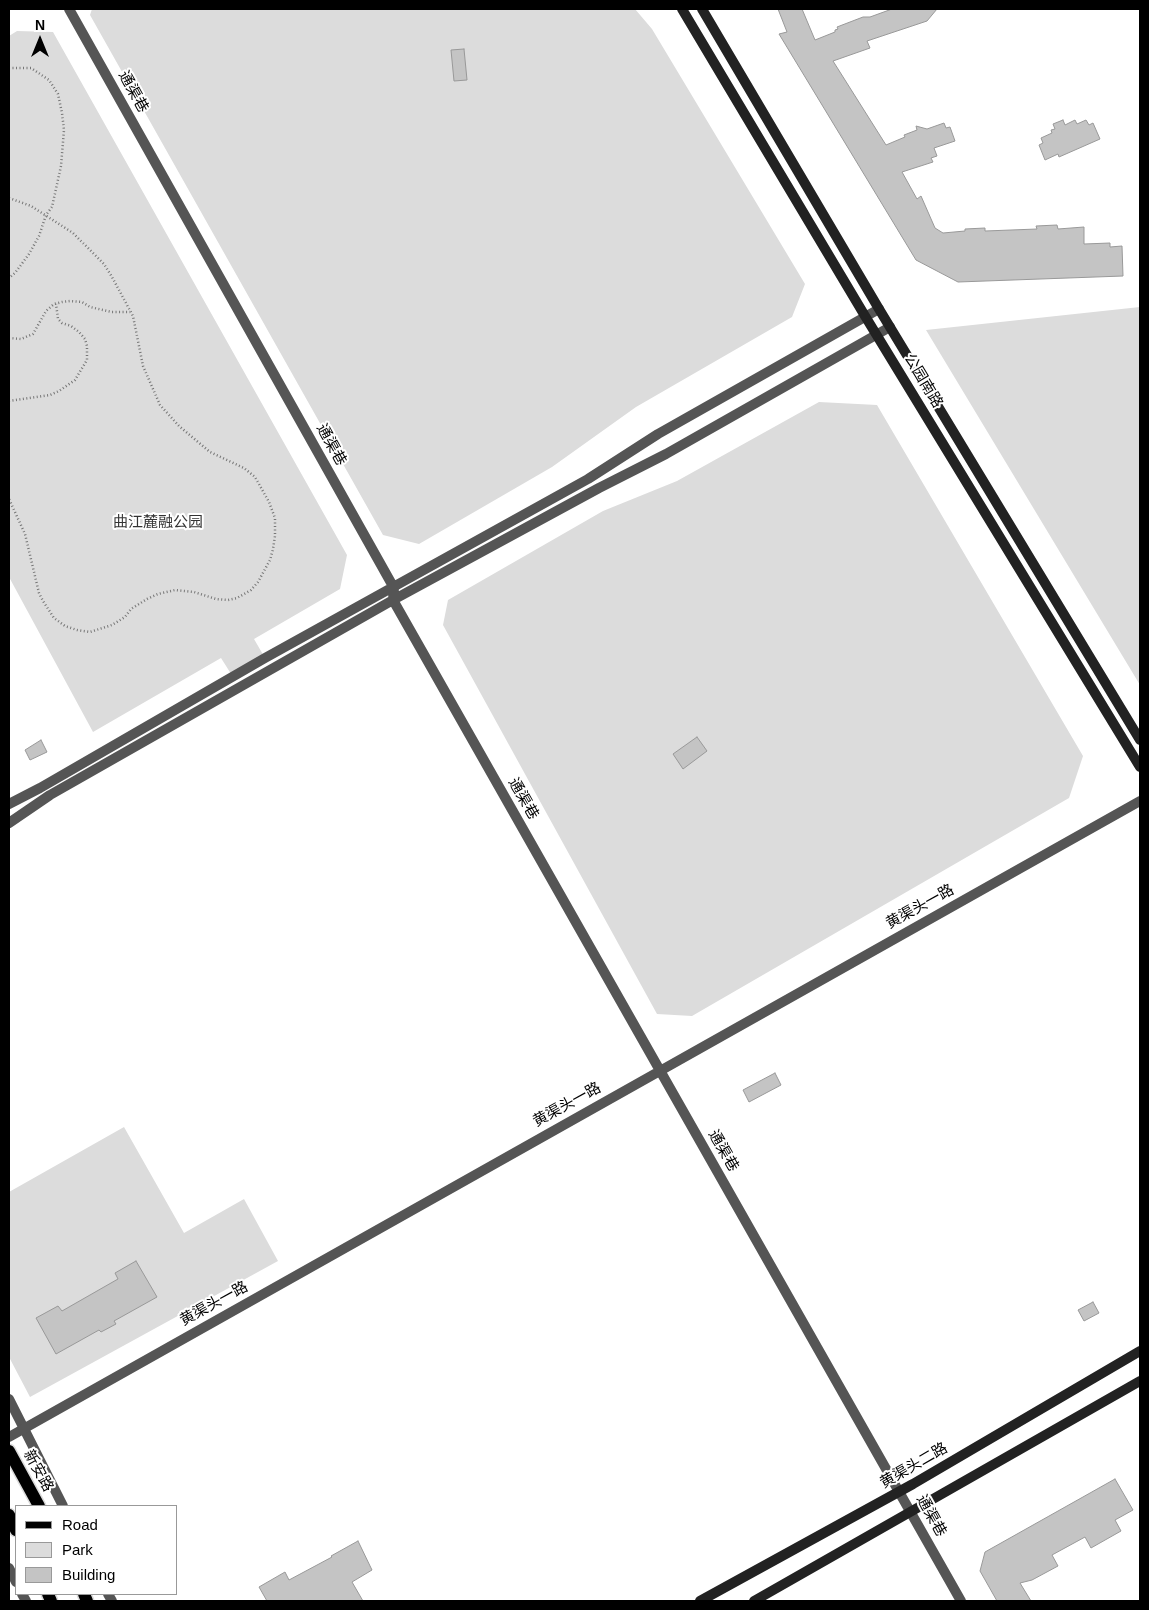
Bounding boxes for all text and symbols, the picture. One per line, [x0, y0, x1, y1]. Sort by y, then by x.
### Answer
north arrow [15, 15, 65, 65]
text: N [35, 17, 45, 33]
street label: 通渠巷 [114, 68, 152, 116]
street label: 公园南路 [900, 351, 946, 411]
street label: 通渠巷 [312, 421, 350, 469]
park label: 曲江麓融公园 [113, 514, 203, 532]
street label: 通渠巷 [504, 775, 542, 823]
street label: 黄渠头一路 [883, 881, 957, 933]
street label: 黄渠头一路 [530, 1079, 604, 1131]
street label: 通渠巷 [704, 1127, 742, 1175]
street label: 黄渠头一路 [177, 1278, 251, 1330]
street label: 黄渠头二路 [877, 1439, 951, 1493]
street label: 新安路 [19, 1447, 57, 1495]
street label: 通渠巷 [912, 1492, 950, 1540]
legend [15, 1505, 178, 1595]
text: Road [62, 1516, 98, 1533]
text: Park [62, 1541, 93, 1558]
text: Building [62, 1566, 115, 1583]

